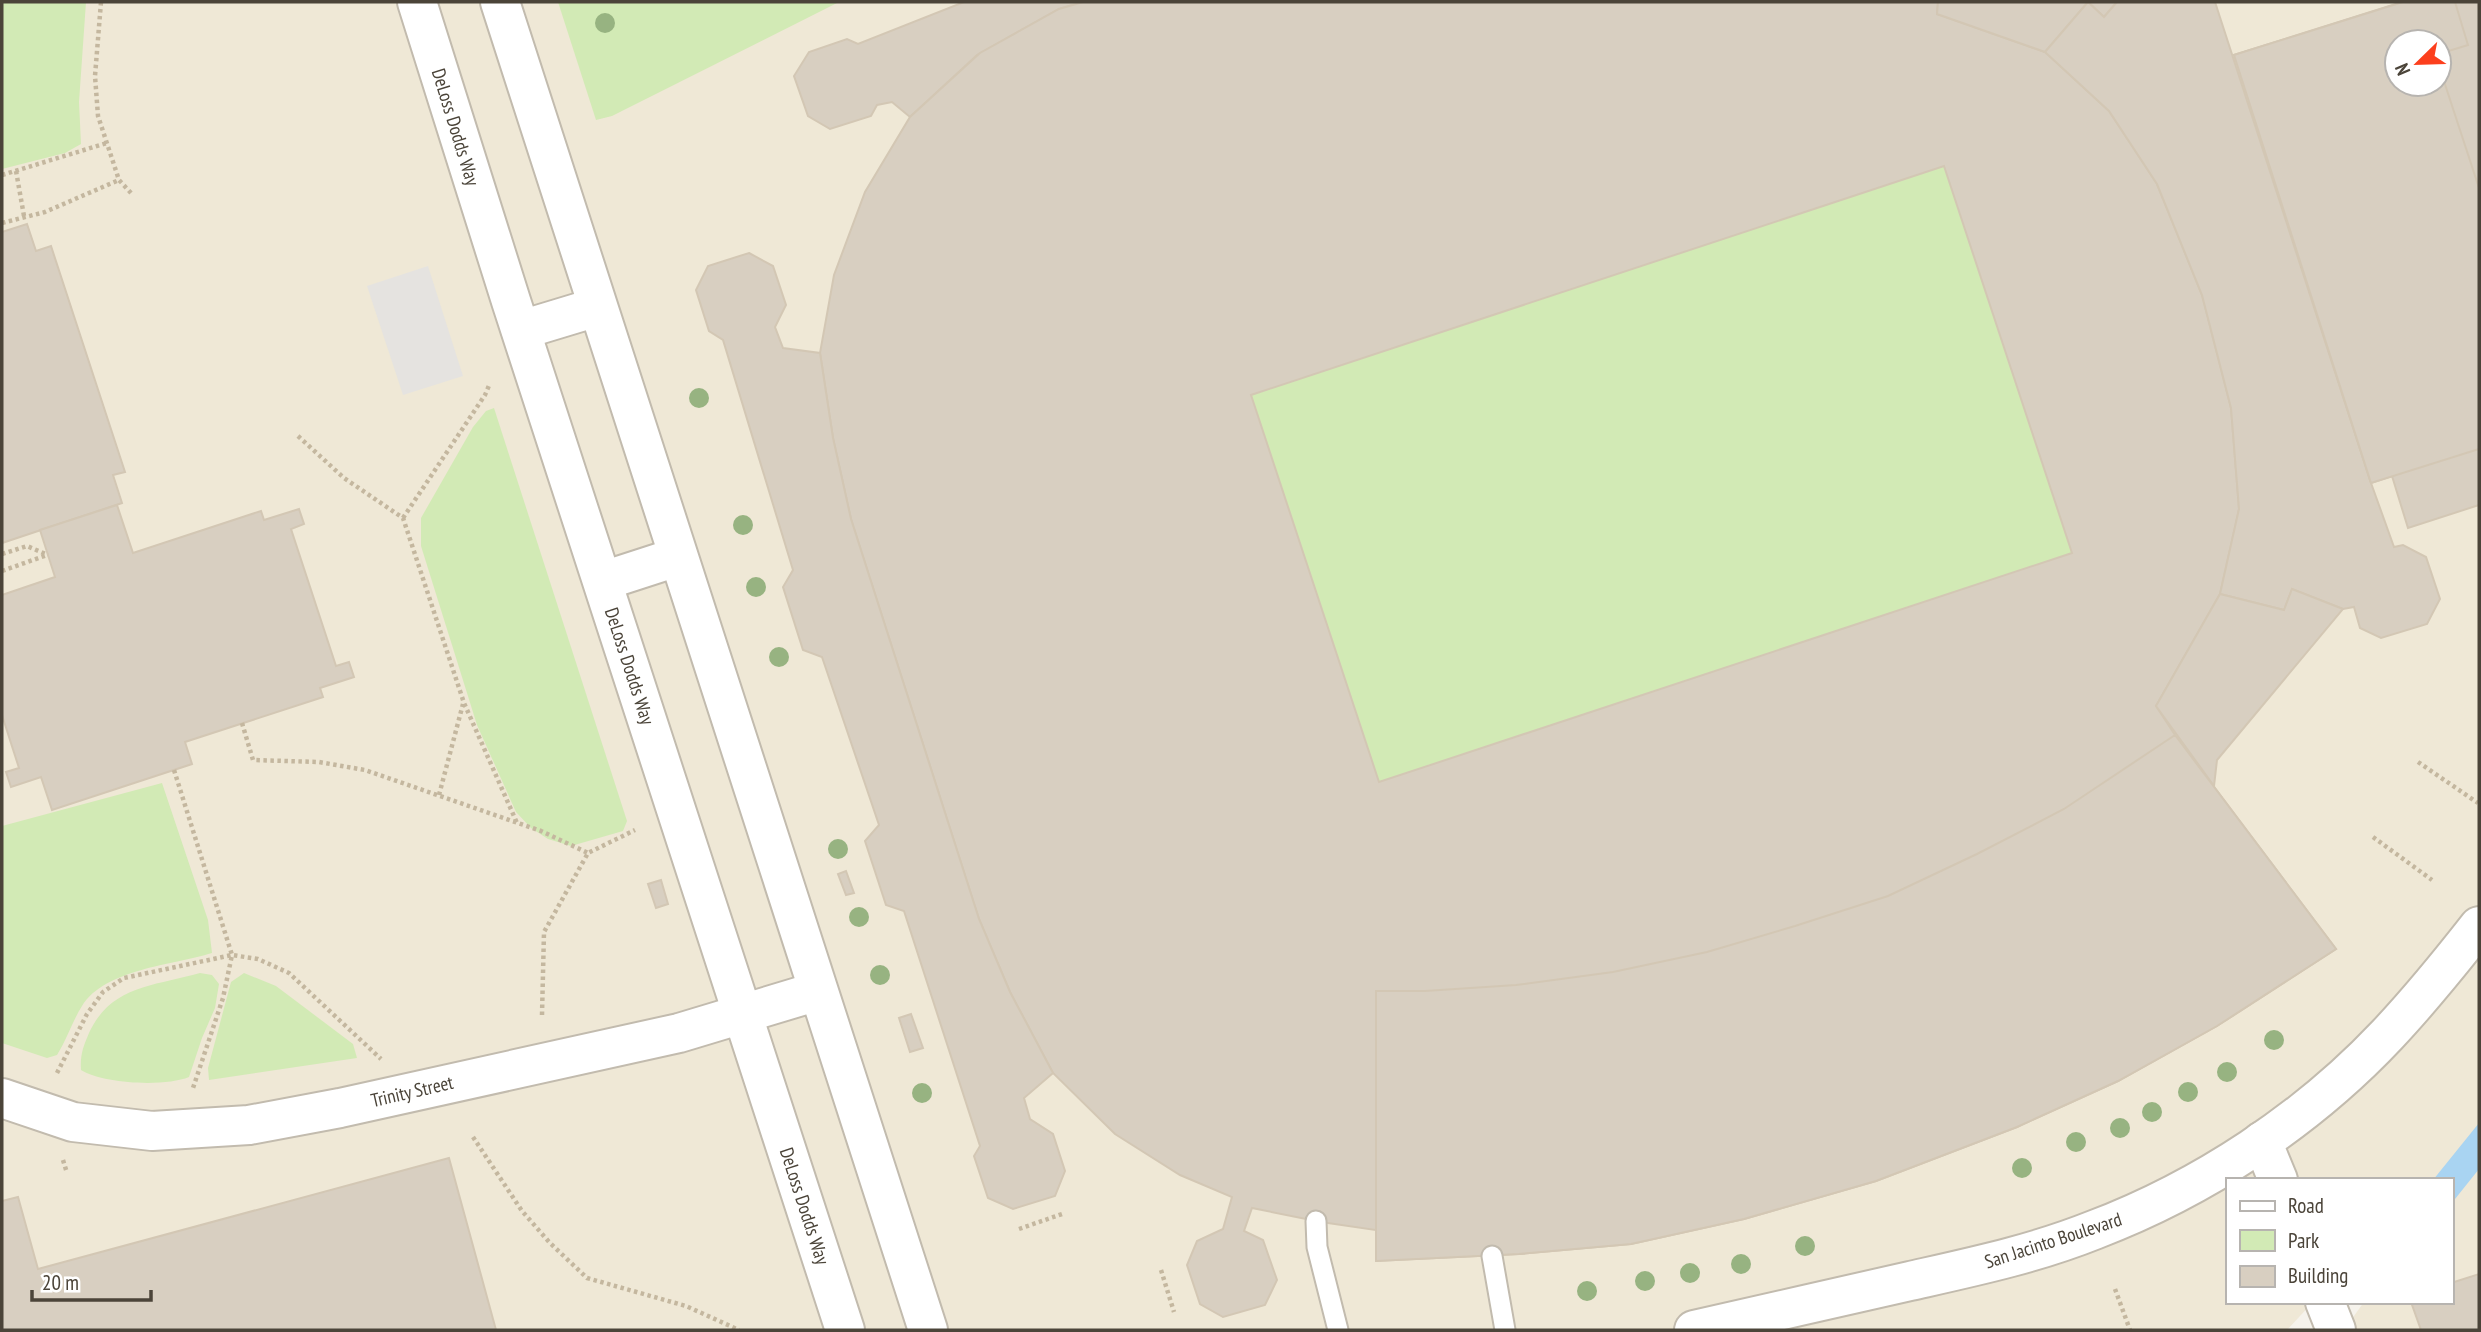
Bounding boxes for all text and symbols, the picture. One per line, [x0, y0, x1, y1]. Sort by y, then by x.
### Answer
north arrow [2383, 28, 2453, 98]
text: N [2389, 60, 2415, 79]
street label: DeLoss Dodds Way [427, 65, 486, 189]
street label: DeLoss Dodds Way [600, 604, 660, 728]
street label: Trinity Street [369, 1070, 456, 1112]
street label: DeLoss Dodds Way [775, 1144, 835, 1268]
legend [2226, 1178, 2453, 1304]
text: Road [2288, 1192, 2324, 1219]
street label: San Jacinto Boulevard [1981, 1207, 2125, 1273]
text: Park [2288, 1227, 2319, 1254]
scale bar [32, 1258, 150, 1302]
text: Building [2288, 1262, 2348, 1289]
text: 20 m [42, 1269, 79, 1296]

